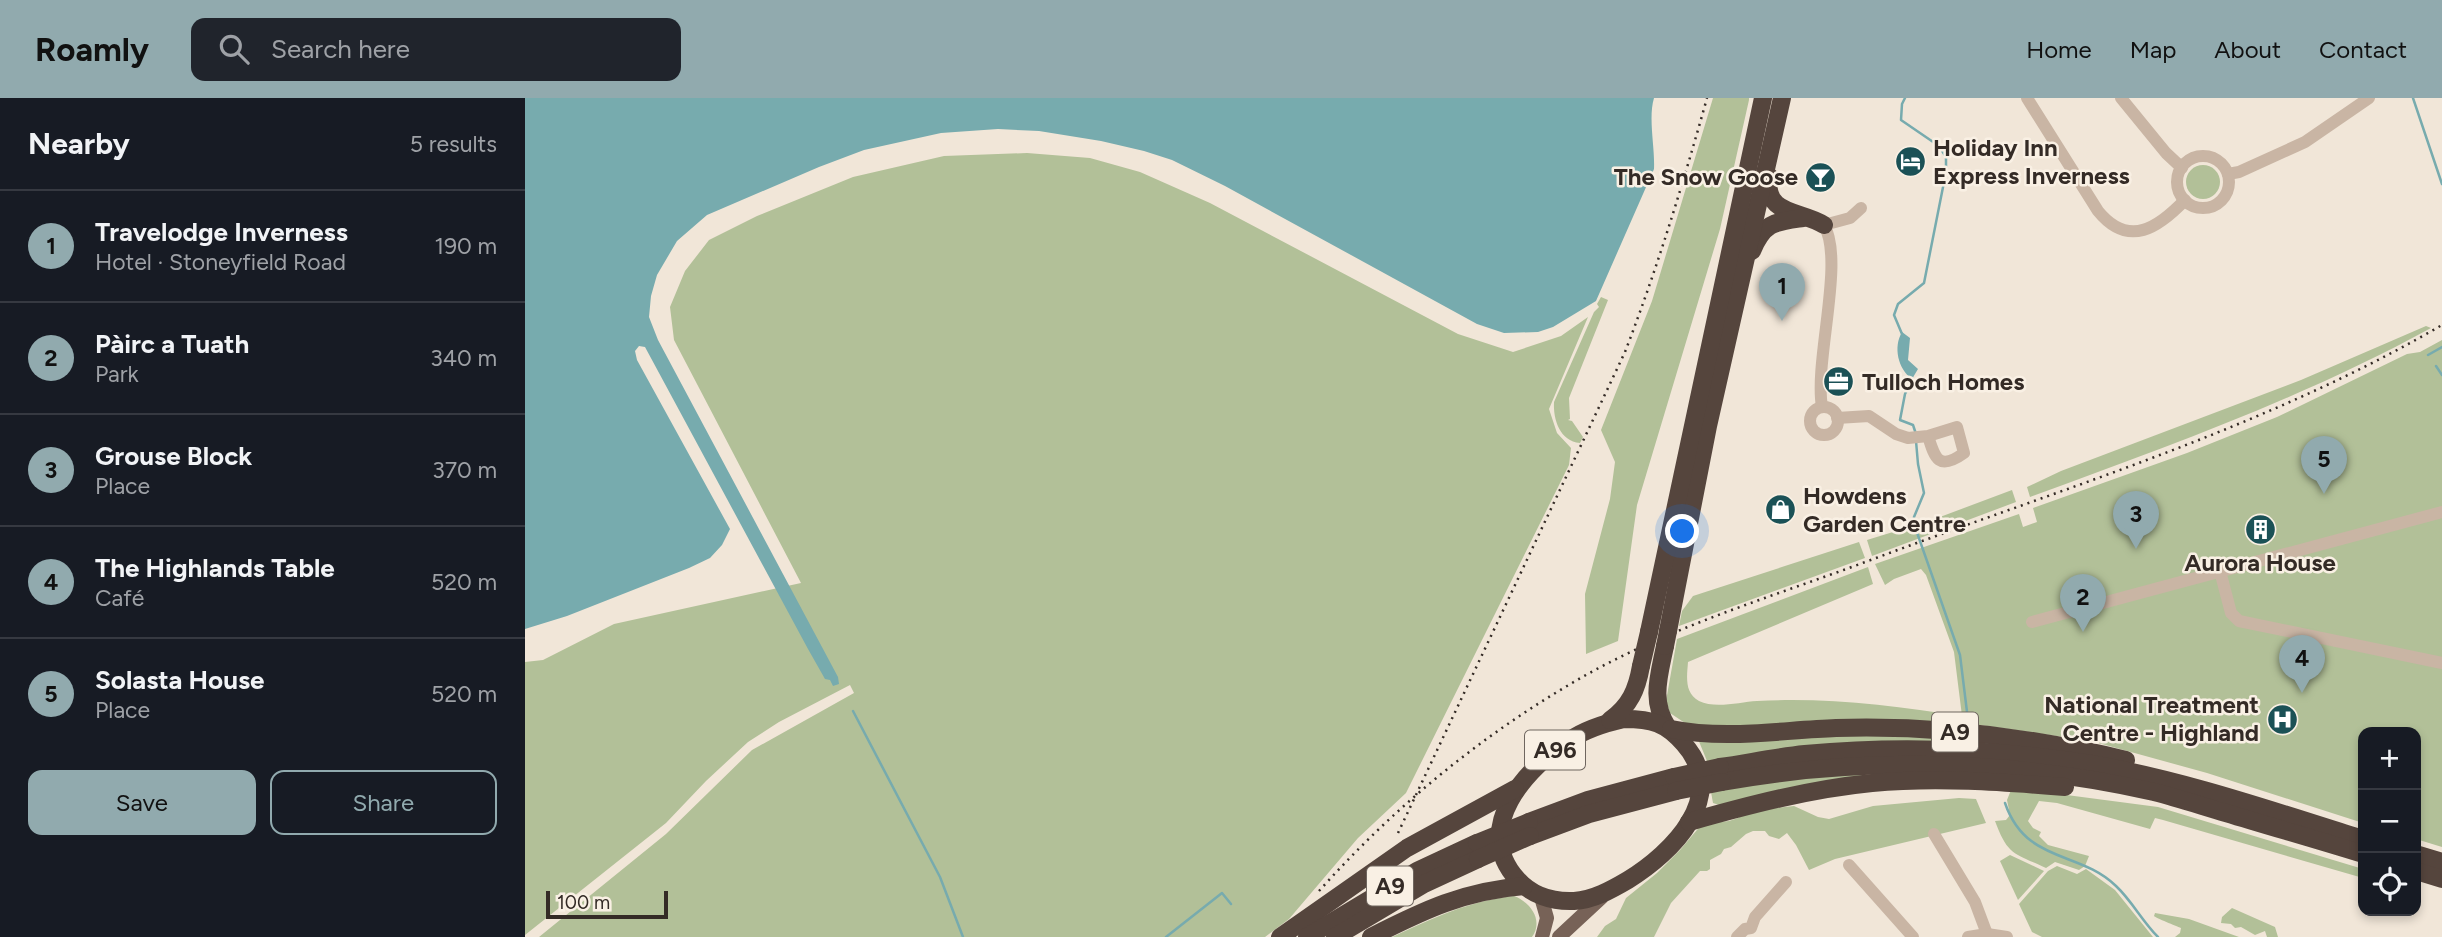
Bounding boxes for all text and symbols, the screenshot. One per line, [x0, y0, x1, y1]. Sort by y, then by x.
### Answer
search box [191, 18, 681, 81]
text: Roamly [35, 30, 149, 69]
icon: search [215, 30, 253, 68]
text: Search here [271, 33, 410, 65]
text: Home [2026, 35, 2092, 64]
text: Map [2130, 35, 2176, 64]
text: About [2214, 35, 2281, 64]
text: Contact [2319, 35, 2407, 64]
text: Nearby [28, 125, 130, 162]
text: 5 results [410, 130, 497, 158]
place label: Holiday Inn Express Inverness [1933, 133, 2130, 190]
hotel icon: Holiday Inn Express Inverness [1893, 145, 1927, 179]
bar icon: The Snow Goose [1804, 160, 1838, 194]
place label: The Snow Goose [1614, 162, 1798, 191]
text: Travelodge Inverness [95, 216, 348, 248]
text: 1 [46, 232, 56, 260]
text: 190 m [434, 232, 497, 260]
text: Hotel · Stoneyfield Road [95, 248, 346, 276]
pin: 1 [1759, 263, 1805, 321]
text: Pàirc a Tuath [95, 328, 249, 360]
text: 2 [44, 344, 58, 372]
text: 340 m [430, 344, 497, 372]
text: Park [95, 360, 139, 388]
office icon: Tulloch Homes [1822, 365, 1856, 399]
place label: Tulloch Homes [1862, 367, 2024, 396]
pin: 5 [2301, 436, 2347, 494]
text: Grouse Block [95, 440, 252, 472]
text: 3 [45, 456, 57, 484]
text: 370 m [432, 456, 497, 484]
text: Place [95, 472, 150, 500]
place label: Howdens Garden Centre [1803, 481, 1966, 538]
pin: 3 [2113, 491, 2159, 549]
shop icon: Howdens Garden Centre [1763, 493, 1797, 527]
building icon: Aurora House [2243, 512, 2277, 546]
your location [1665, 514, 1699, 548]
place label: Aurora House [2184, 548, 2336, 577]
text: The Highlands Table [95, 552, 335, 584]
text: 4 [44, 568, 58, 596]
text: 520 m [431, 568, 497, 596]
pin: 2 [2060, 574, 2106, 632]
text: Café [95, 584, 144, 612]
pin: 4 [2279, 635, 2325, 693]
text: Solasta House [95, 664, 264, 696]
text: 5 [44, 680, 58, 708]
text: 520 m [431, 680, 497, 708]
place label: National Treatment Centre - Highland [2044, 690, 2259, 747]
text: Place [95, 696, 150, 724]
hospital icon: National Treatment Centre - Highland [2265, 702, 2299, 736]
road number: A9 [1932, 712, 1978, 752]
map controls [2358, 727, 2421, 916]
button: + [2358, 727, 2421, 790]
road number: A96 [1525, 730, 1585, 770]
button: Save [28, 770, 256, 835]
button: Share [270, 770, 497, 835]
button: − [2358, 790, 2421, 853]
button: locate [2358, 853, 2421, 916]
road number: A9 [1367, 866, 1413, 906]
scale bar [546, 888, 669, 920]
text: 100 m [557, 891, 610, 914]

